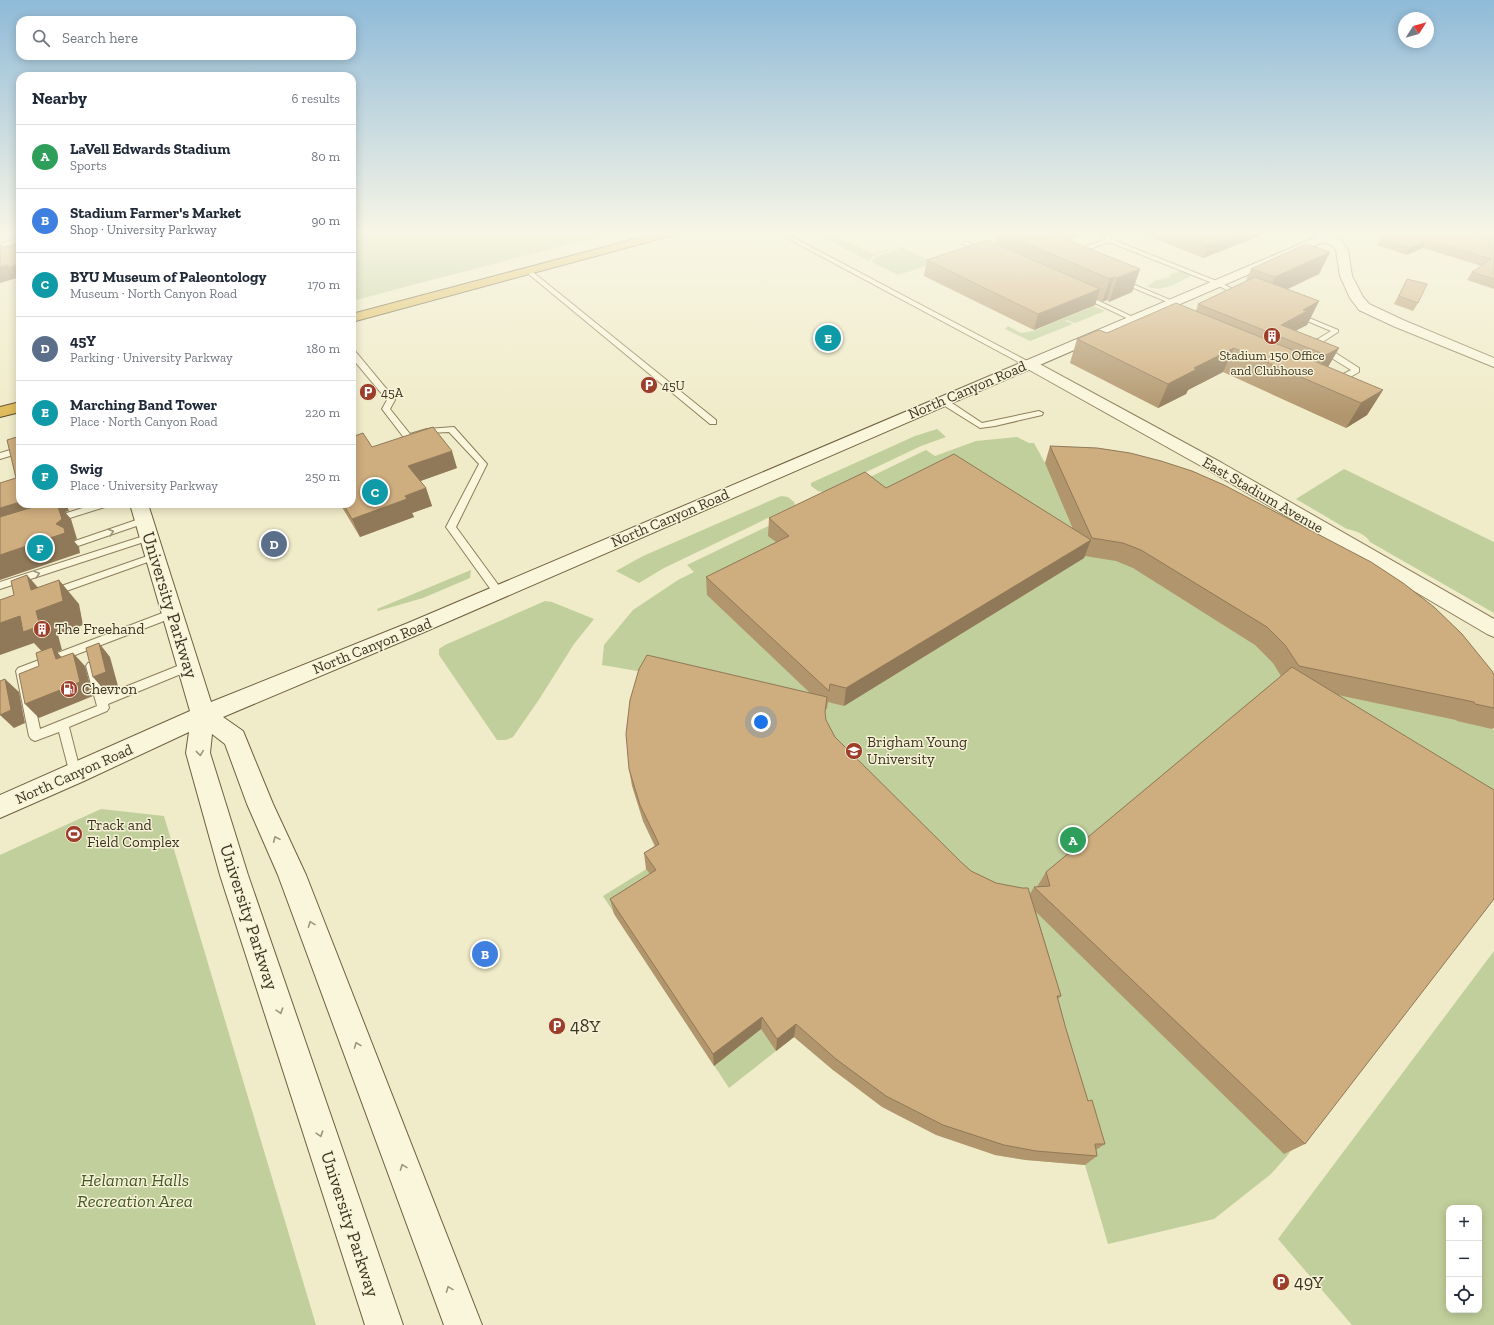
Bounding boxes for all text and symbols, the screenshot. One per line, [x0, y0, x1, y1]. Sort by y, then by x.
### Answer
north arrow [1398, 12, 1434, 48]
search box [16, 16, 356, 60]
icon: search [30, 27, 52, 49]
text: Search here [62, 29, 138, 47]
text: Nearby [32, 88, 87, 108]
text: 6 results [292, 91, 340, 106]
text: LaVell Edwards Stadium [70, 140, 230, 158]
text: A [41, 149, 49, 164]
text: 80 m [311, 149, 340, 164]
text: Sports [70, 158, 107, 173]
text: Stadium Farmer's Market [70, 204, 241, 222]
text: B [41, 213, 49, 228]
text: 90 m [311, 213, 340, 228]
text: Shop · University Parkway [70, 222, 217, 237]
text: BYU Museum of Paleontology [70, 268, 266, 286]
text: C [41, 277, 49, 292]
text: 170 m [307, 277, 340, 292]
text: Museum · North Canyon Road [70, 286, 237, 301]
pin: E [815, 323, 841, 353]
building icon: Stadium 150 Office and Clubhouse [1262, 326, 1282, 346]
text: 45Y [70, 332, 96, 350]
text: D [40, 341, 50, 356]
text: 180 m [306, 341, 340, 356]
place label: Stadium 150 Office and Clubhouse [1219, 348, 1325, 378]
text: Parking · University Parkway [70, 350, 233, 365]
street label: North Canyon Road [905, 357, 1029, 423]
parking icon: 45U [639, 375, 659, 395]
place label: 45U [662, 378, 685, 393]
parking icon: 45A [358, 382, 378, 402]
place label: 45A [381, 385, 404, 400]
text: Marching Band Tower [70, 396, 217, 414]
text: E [41, 405, 49, 420]
text: 220 m [305, 405, 340, 420]
text: Place · North Canyon Road [70, 414, 218, 429]
street label: East Stadium Avenue [1199, 453, 1327, 537]
text: Swig [70, 460, 103, 478]
text: F [41, 469, 49, 484]
text: 250 m [305, 469, 340, 484]
pin: C [362, 477, 388, 507]
text: Place · University Parkway [70, 478, 218, 493]
street label: North Canyon Road [608, 485, 732, 551]
one-way arrow [108, 528, 115, 536]
street label: University Parkway [137, 529, 203, 682]
pin: D [261, 529, 287, 559]
pin: F [27, 533, 53, 563]
one-way arrow [33, 570, 40, 579]
street label: North Canyon Road [310, 614, 435, 678]
building icon: The Freehand [32, 619, 52, 639]
place label: The Freehand [55, 620, 145, 638]
fuel station icon: Chevron [59, 679, 79, 699]
place label: Chevron [82, 680, 138, 698]
your location [751, 712, 771, 732]
place label: Brigham Young University [867, 733, 967, 768]
street label: North Canyon Road [13, 740, 136, 808]
school or university icon: Brigham Young University [844, 741, 864, 761]
one-way arrow [195, 750, 204, 756]
place label: Track and Field Complex [87, 816, 180, 851]
sports icon: Track and Field Complex [64, 824, 84, 844]
pin: A [1060, 825, 1086, 855]
one-way arrow [273, 836, 281, 843]
street label: University Parkway [215, 841, 283, 993]
one-way arrow [307, 920, 315, 927]
pin: B [472, 939, 498, 969]
one-way arrow [275, 1007, 283, 1014]
place label: 48Y [570, 1015, 600, 1037]
parking icon: 48Y [547, 1016, 567, 1036]
one-way arrow [353, 1042, 361, 1049]
one-way arrow [316, 1130, 324, 1137]
street label: University Parkway [316, 1148, 384, 1300]
one-way arrow [400, 1164, 408, 1171]
park label: Helaman Halls Recreation Area [77, 1169, 193, 1212]
map controls [1446, 1205, 1482, 1313]
button: + [1446, 1205, 1482, 1241]
button: − [1446, 1241, 1482, 1277]
place label: 49Y [1294, 1271, 1324, 1293]
parking icon: 49Y [1271, 1272, 1291, 1292]
button: locate [1446, 1277, 1482, 1313]
one-way arrow [446, 1285, 454, 1292]

